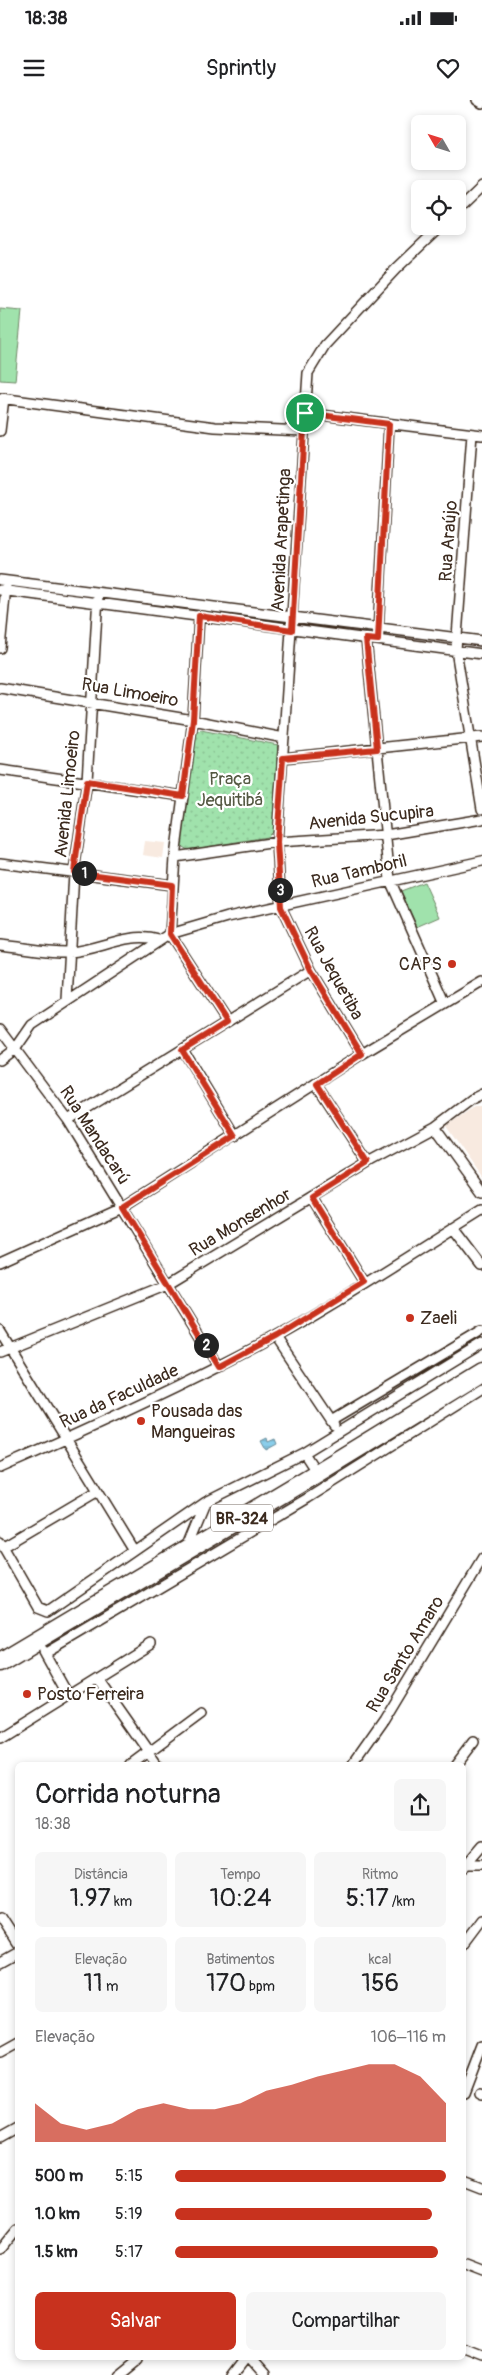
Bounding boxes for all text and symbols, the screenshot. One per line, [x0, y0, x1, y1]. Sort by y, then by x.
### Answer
text: 18:38 [25, 6, 67, 30]
icon: menu [20, 54, 48, 82]
text: Sprintly [206, 54, 276, 82]
icon: heart [434, 54, 462, 82]
north arrow [411, 115, 466, 170]
map controls [411, 115, 466, 235]
button: locate [411, 180, 466, 235]
pin [284, 392, 326, 434]
icon: arrive [291, 399, 319, 427]
street label: Avenida Arapetinga [266, 468, 297, 612]
street label: Rua Araújo [434, 499, 463, 582]
street label: Rua Limoeiro [80, 673, 181, 712]
street label: Avenida Limoeiro [49, 729, 86, 859]
park label: Praça Jequitibá [197, 768, 263, 812]
street label: Avenida Sucupira [307, 799, 435, 836]
street label: Rua Tamboril [309, 849, 409, 894]
pin: 1 [72, 860, 96, 886]
text: 1 [82, 865, 87, 882]
pin: 3 [268, 878, 292, 902]
text: 3 [277, 882, 284, 899]
street label: Rua Jequetiba [298, 923, 369, 1024]
place label: CAPS [399, 953, 442, 976]
marker: CAPS [446, 958, 458, 970]
street label: Rua Mandacarú [54, 1082, 135, 1189]
street label: Rua Monsenhor [185, 1183, 296, 1262]
place label: Zaeli [420, 1307, 457, 1330]
marker: Zaeli [404, 1312, 416, 1324]
pin: 2 [194, 1332, 218, 1358]
text: 2 [203, 1337, 210, 1354]
street label: Rua da Faculdade [56, 1359, 182, 1434]
place label: Pousada das Mangueiras [151, 1400, 242, 1444]
marker: Pousada das Mangueiras [135, 1415, 147, 1427]
road number: BR-324 [211, 1505, 273, 1532]
street label: Rua Santo Amaro [361, 1591, 450, 1717]
place label: Posto Ferreira [37, 1683, 144, 1706]
marker: Posto Ferreira [21, 1688, 33, 1700]
text: Corrida noturna [35, 1777, 221, 1812]
button: share [394, 1779, 446, 1831]
text: 18:38 [35, 1814, 71, 1834]
text: Distância [74, 1866, 128, 1883]
text: Tempo [220, 1866, 261, 1883]
text: Ritmo [362, 1866, 398, 1883]
text: 1.97 [69, 1883, 111, 1914]
text: 10:24 [209, 1883, 272, 1914]
text: 5:17 [345, 1883, 389, 1914]
text: km [111, 1893, 132, 1910]
text: /km [389, 1893, 415, 1910]
text: Elevação [75, 1951, 127, 1968]
text: Batimentos [206, 1951, 275, 1968]
text: kcal [369, 1951, 392, 1968]
text: 11 [83, 1968, 103, 1999]
text: 170 [206, 1968, 246, 1999]
text: 156 [361, 1968, 399, 1999]
text: m [103, 1978, 118, 1995]
text: bpm [246, 1978, 275, 1995]
text: Elevação [35, 2027, 95, 2047]
text: 106–116 m [371, 2027, 446, 2047]
text: 500 m [35, 2166, 83, 2186]
text: 5:15 [115, 2166, 143, 2186]
text: 1.0 km [35, 2204, 80, 2224]
text: 5:19 [115, 2204, 142, 2224]
text: 1.5 km [35, 2242, 78, 2262]
text: 5:17 [115, 2242, 143, 2262]
button: Salvar [35, 2292, 236, 2350]
button: Compartilhar [246, 2292, 446, 2350]

